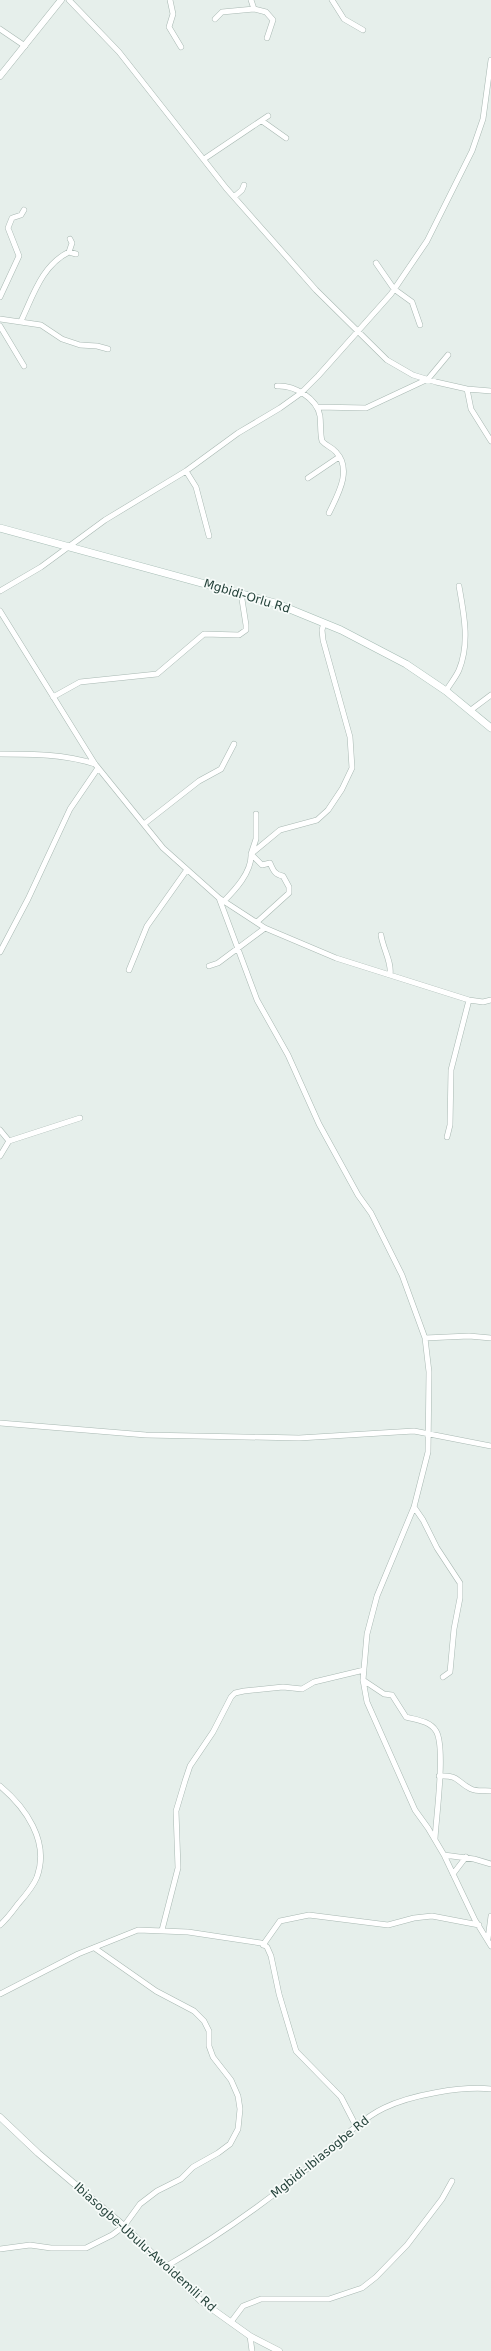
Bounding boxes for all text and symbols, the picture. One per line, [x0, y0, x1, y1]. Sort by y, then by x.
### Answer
street label: Mgbidi-Orlu Rd [202, 576, 292, 616]
street label: Mgbidi-Ibiasogbe Rd [268, 2113, 372, 2201]
street label: Ibiasogbe-Ubulu-Awoidemili Rd [71, 2180, 219, 2314]

